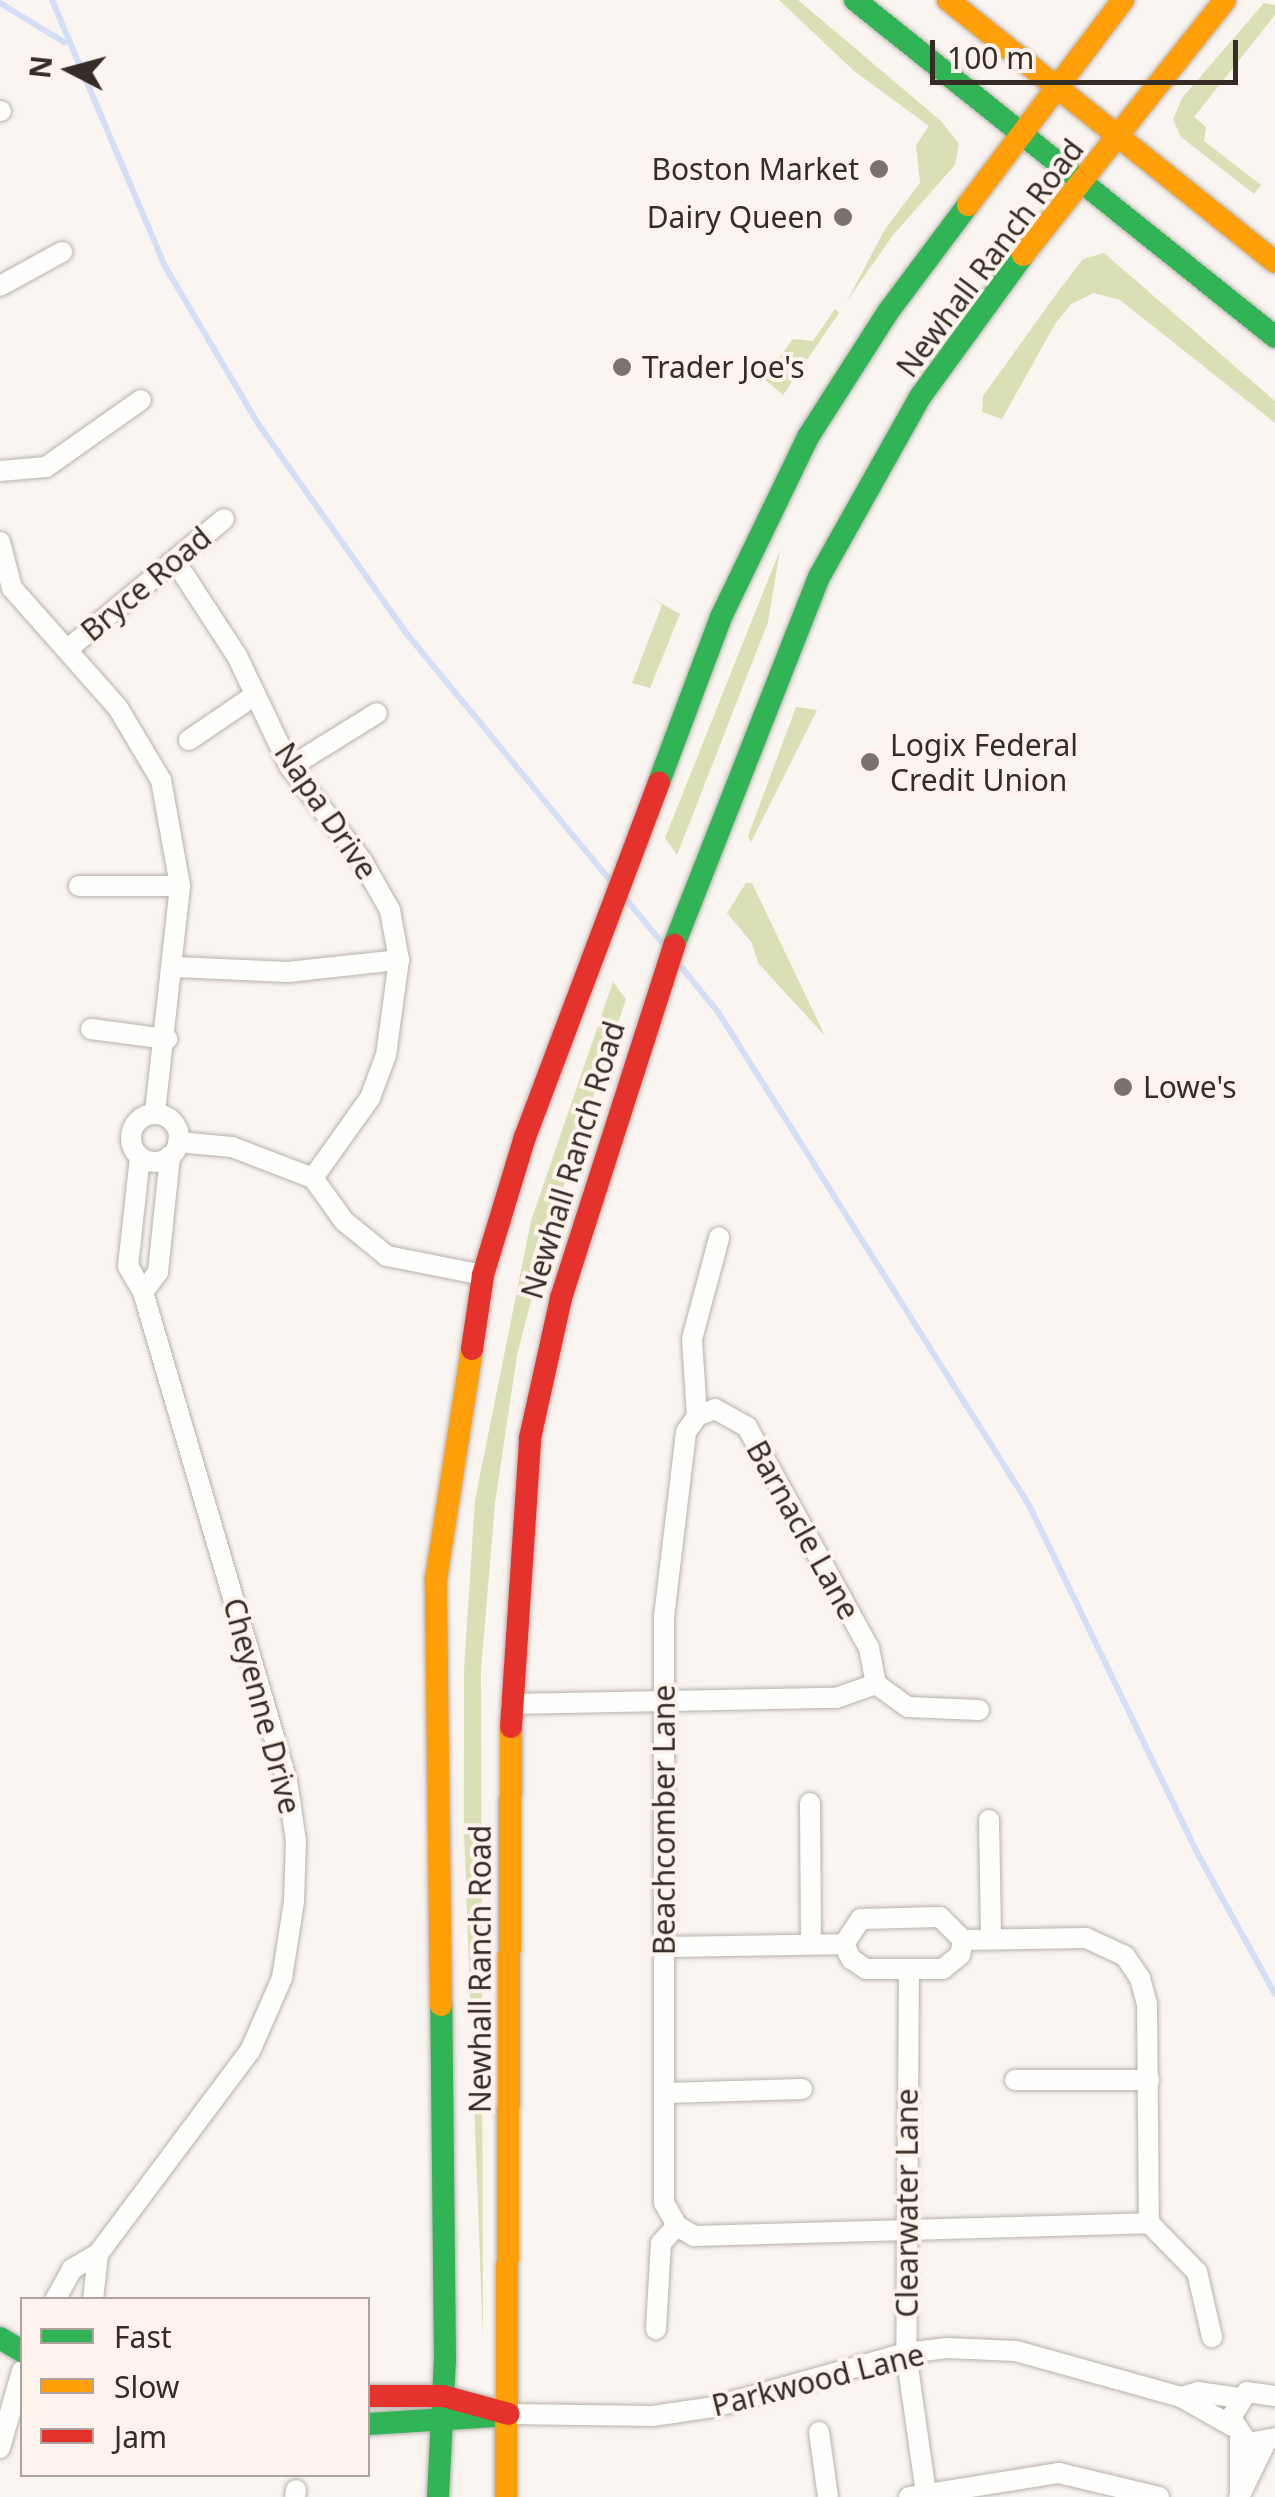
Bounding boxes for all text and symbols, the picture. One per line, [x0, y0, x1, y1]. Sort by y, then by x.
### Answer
north arrow [20, 20, 120, 120]
scale bar [935, 20, 1242, 82]
text: 100 m [947, 37, 1034, 78]
text: N [20, 54, 60, 80]
street label: Newhall Ranch Road [889, 132, 1091, 384]
place label: Boston Market [651, 151, 859, 187]
marker: Boston Market [868, 158, 890, 180]
place label: Dairy Queen [647, 199, 823, 235]
marker: Dairy Queen [832, 206, 854, 228]
place label: Trader Joe's [642, 349, 805, 385]
marker: Trader Joe's [611, 356, 633, 378]
street label: Bryce Road [74, 519, 218, 649]
place label: Logix Federal Credit Union [890, 727, 1078, 798]
street label: Napa Drive [267, 736, 385, 886]
marker: Logix Federal Credit Union [859, 751, 881, 773]
street label: Newhall Ranch Road [514, 1017, 632, 1303]
place label: Lowe's [1143, 1069, 1237, 1105]
marker: Lowe's [1112, 1076, 1134, 1098]
street label: Barnacle Lane [739, 1434, 867, 1626]
street label: Cheyenne Drive [216, 1594, 308, 1818]
street label: Beachcomber Lane [646, 1685, 682, 1955]
street label: Newhall Ranch Road [462, 1825, 498, 2113]
street label: Clearwater Lane [889, 2088, 925, 2318]
legend [20, 2297, 370, 2477]
text: Fast [114, 2316, 172, 2357]
street label: Parkwood Lane [708, 2336, 928, 2424]
text: Slow [114, 2366, 179, 2407]
text: Jam [114, 2416, 167, 2457]

